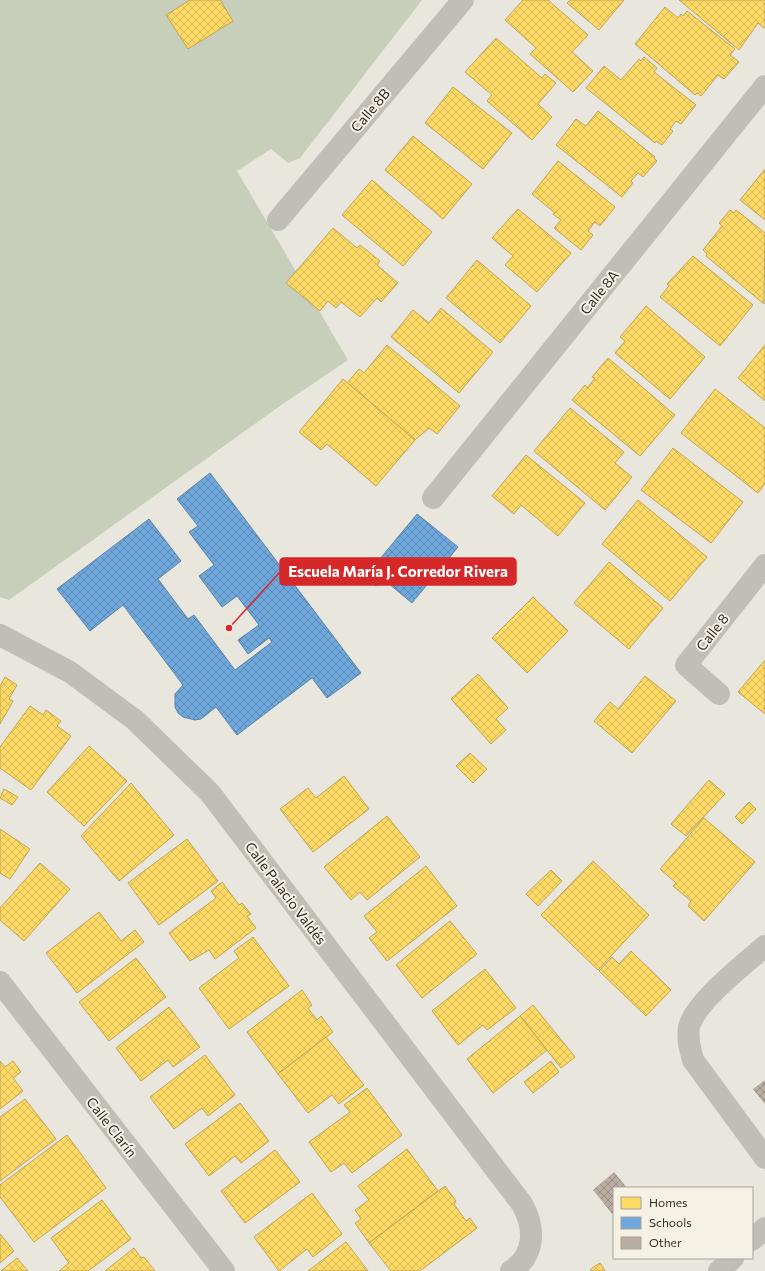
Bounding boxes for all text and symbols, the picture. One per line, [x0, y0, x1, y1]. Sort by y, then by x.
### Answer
street label: Calle 8B [347, 85, 393, 135]
street label: Calle 8A [576, 266, 622, 318]
callout: Escuela María J. Corredor Rivera [280, 558, 516, 585]
text: Escuela María J. Corredor Rivera [288, 562, 508, 580]
street label: Calle 8 [692, 610, 732, 654]
street label: Calle Palacio Valdés [242, 838, 330, 948]
street label: Calle Clarín [83, 1093, 141, 1161]
legend [613, 1187, 753, 1259]
text: Homes [649, 1195, 687, 1209]
text: Schools [649, 1215, 692, 1229]
text: Other [649, 1235, 682, 1249]

